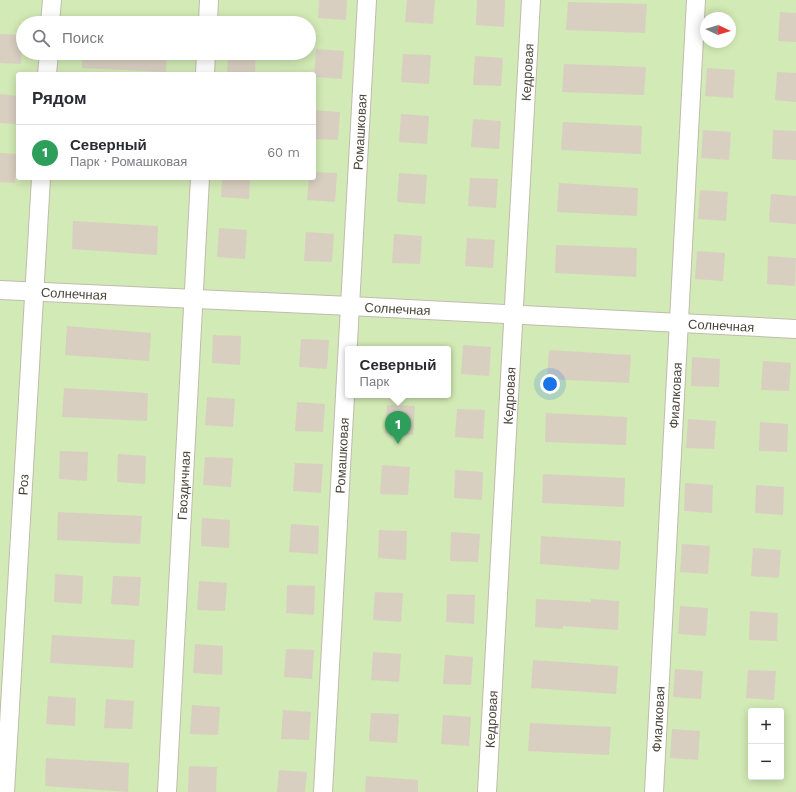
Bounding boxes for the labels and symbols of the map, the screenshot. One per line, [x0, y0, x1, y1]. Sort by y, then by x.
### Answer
north arrow [700, 12, 736, 48]
street label: Кедровая [518, 43, 537, 101]
street label: Ромашковая [351, 94, 370, 170]
street label: Солнечная [40, 285, 107, 303]
street label: Солнечная [364, 300, 431, 318]
street label: Солнечная [688, 316, 755, 335]
street label: Фиалковая [666, 362, 685, 429]
street label: Кедровая [500, 366, 519, 425]
your location [540, 374, 560, 394]
pin: 1 [385, 411, 411, 444]
street label: Ромашковая [333, 417, 352, 494]
street label: Гвоздичная [175, 451, 193, 520]
street label: Роз [15, 474, 32, 496]
street label: Фиалковая [649, 686, 668, 753]
street label: Кедровая [482, 690, 501, 748]

